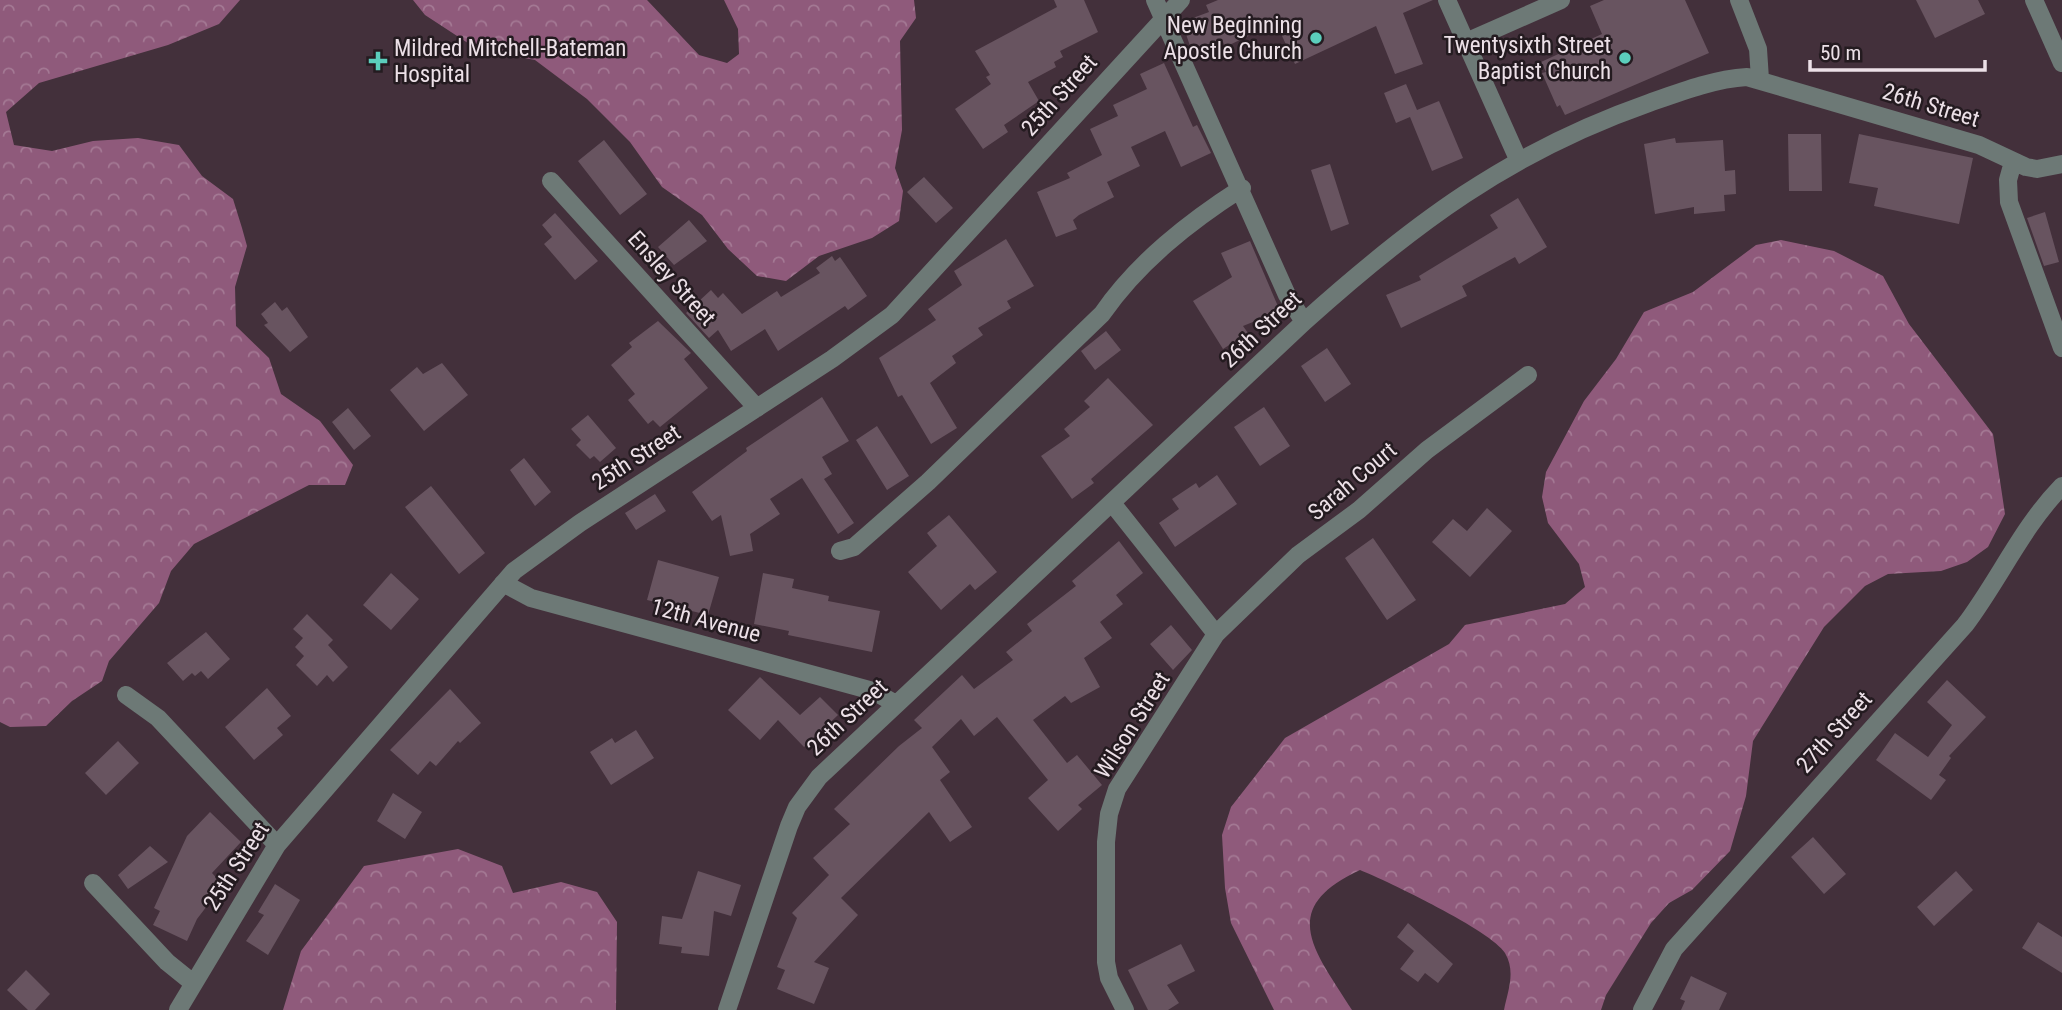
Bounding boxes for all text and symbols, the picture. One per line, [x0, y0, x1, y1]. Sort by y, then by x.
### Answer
place label: New Beginning Apostle Church [1163, 12, 1302, 65]
scale bar [1810, 28, 1985, 72]
marker: New Beginning Apostle Church [1308, 30, 1324, 46]
place label: Twentysixth Street Baptist Church [1443, 32, 1611, 85]
place label: Mildred Mitchell-Bateman Hospital [394, 35, 626, 88]
text: 50 m [1820, 41, 1861, 65]
street label: 25th Street [1016, 49, 1103, 141]
marker: Twentysixth Street Baptist Church [1617, 50, 1633, 66]
marker: Mildred Mitchell-Bateman Hospital [368, 51, 388, 71]
street label: 26th Street [1879, 78, 1983, 133]
street label: Ensley Street [622, 226, 721, 331]
street label: 26th Street [1216, 285, 1307, 373]
street label: 25th Street [587, 419, 685, 496]
street label: Sarah Court [1303, 437, 1402, 526]
street label: 12th Avenue [648, 593, 764, 648]
street label: Wilson Street [1089, 667, 1176, 783]
street label: 26th Street [802, 673, 893, 761]
street label: 27th Street [1791, 686, 1878, 778]
street label: 25th Street [198, 817, 275, 915]

